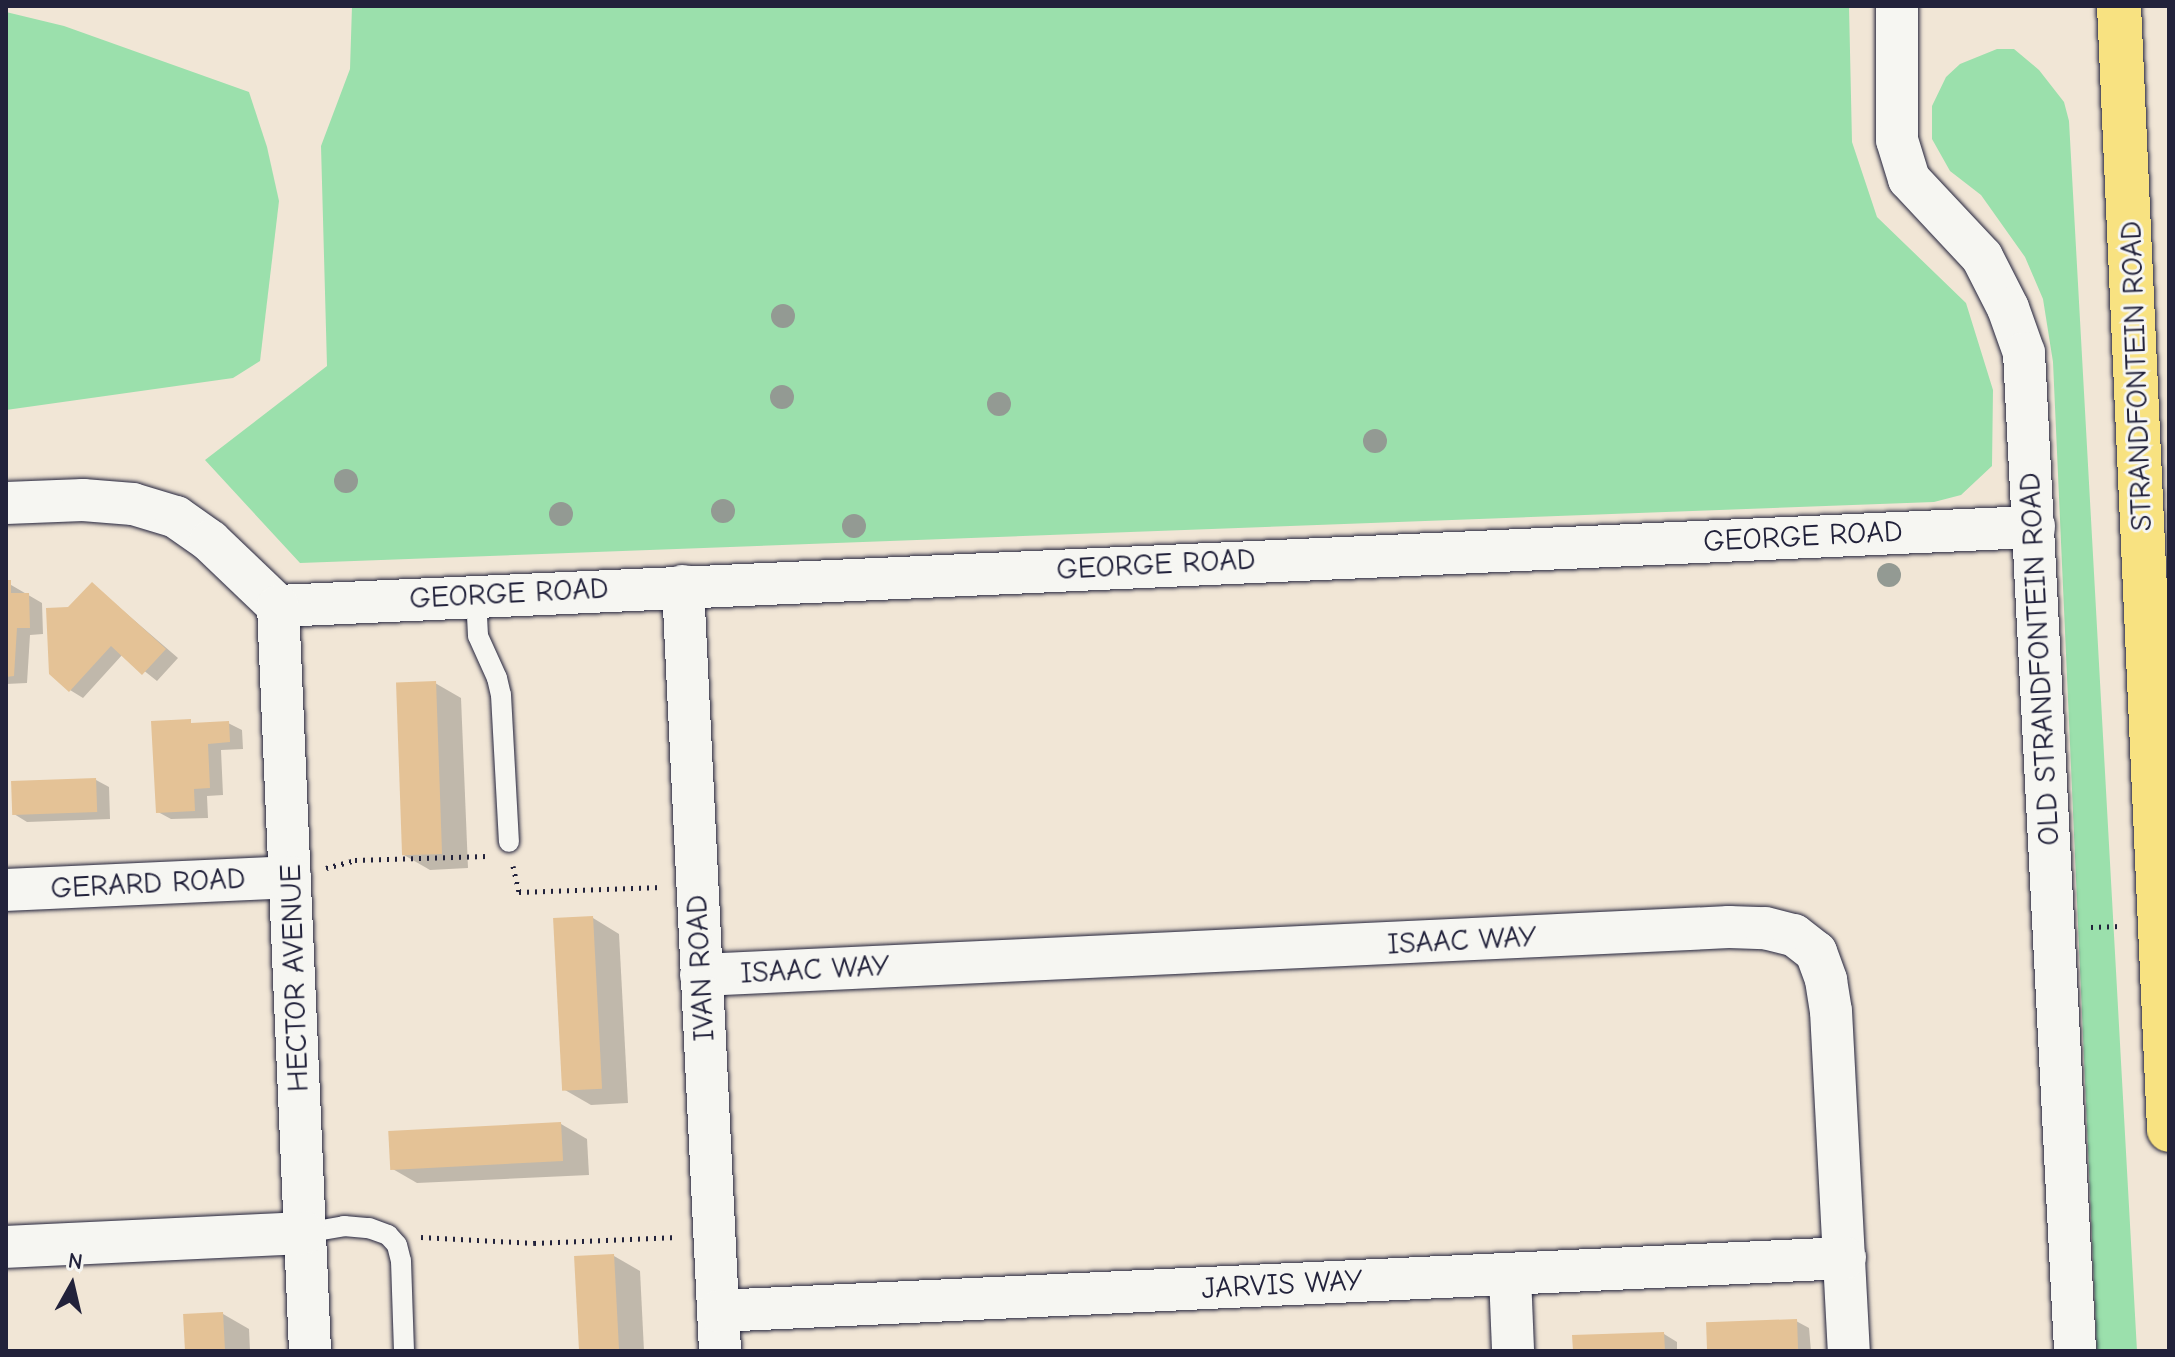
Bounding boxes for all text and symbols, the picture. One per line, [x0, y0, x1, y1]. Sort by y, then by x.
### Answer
street label: STRANDFONTEIN ROAD [2114, 220, 2160, 532]
street label: OLD STRANDFONTEIN ROAD [2012, 472, 2068, 846]
street label: GEORGE ROAD [1702, 514, 1904, 560]
street label: GEORGE ROAD [1055, 542, 1257, 588]
street label: GEORGE ROAD [408, 571, 610, 617]
street label: GERARD ROAD [50, 861, 246, 907]
street label: HECTOR AVENUE [273, 863, 317, 1093]
street label: IVAN ROAD [679, 894, 723, 1042]
street label: ISAAC WAY [1386, 919, 1538, 963]
street label: ISAAC WAY [739, 948, 891, 992]
north arrow [32, 1245, 112, 1325]
text: N [66, 1247, 84, 1275]
street label: JARVIS WAY [1200, 1263, 1364, 1307]

